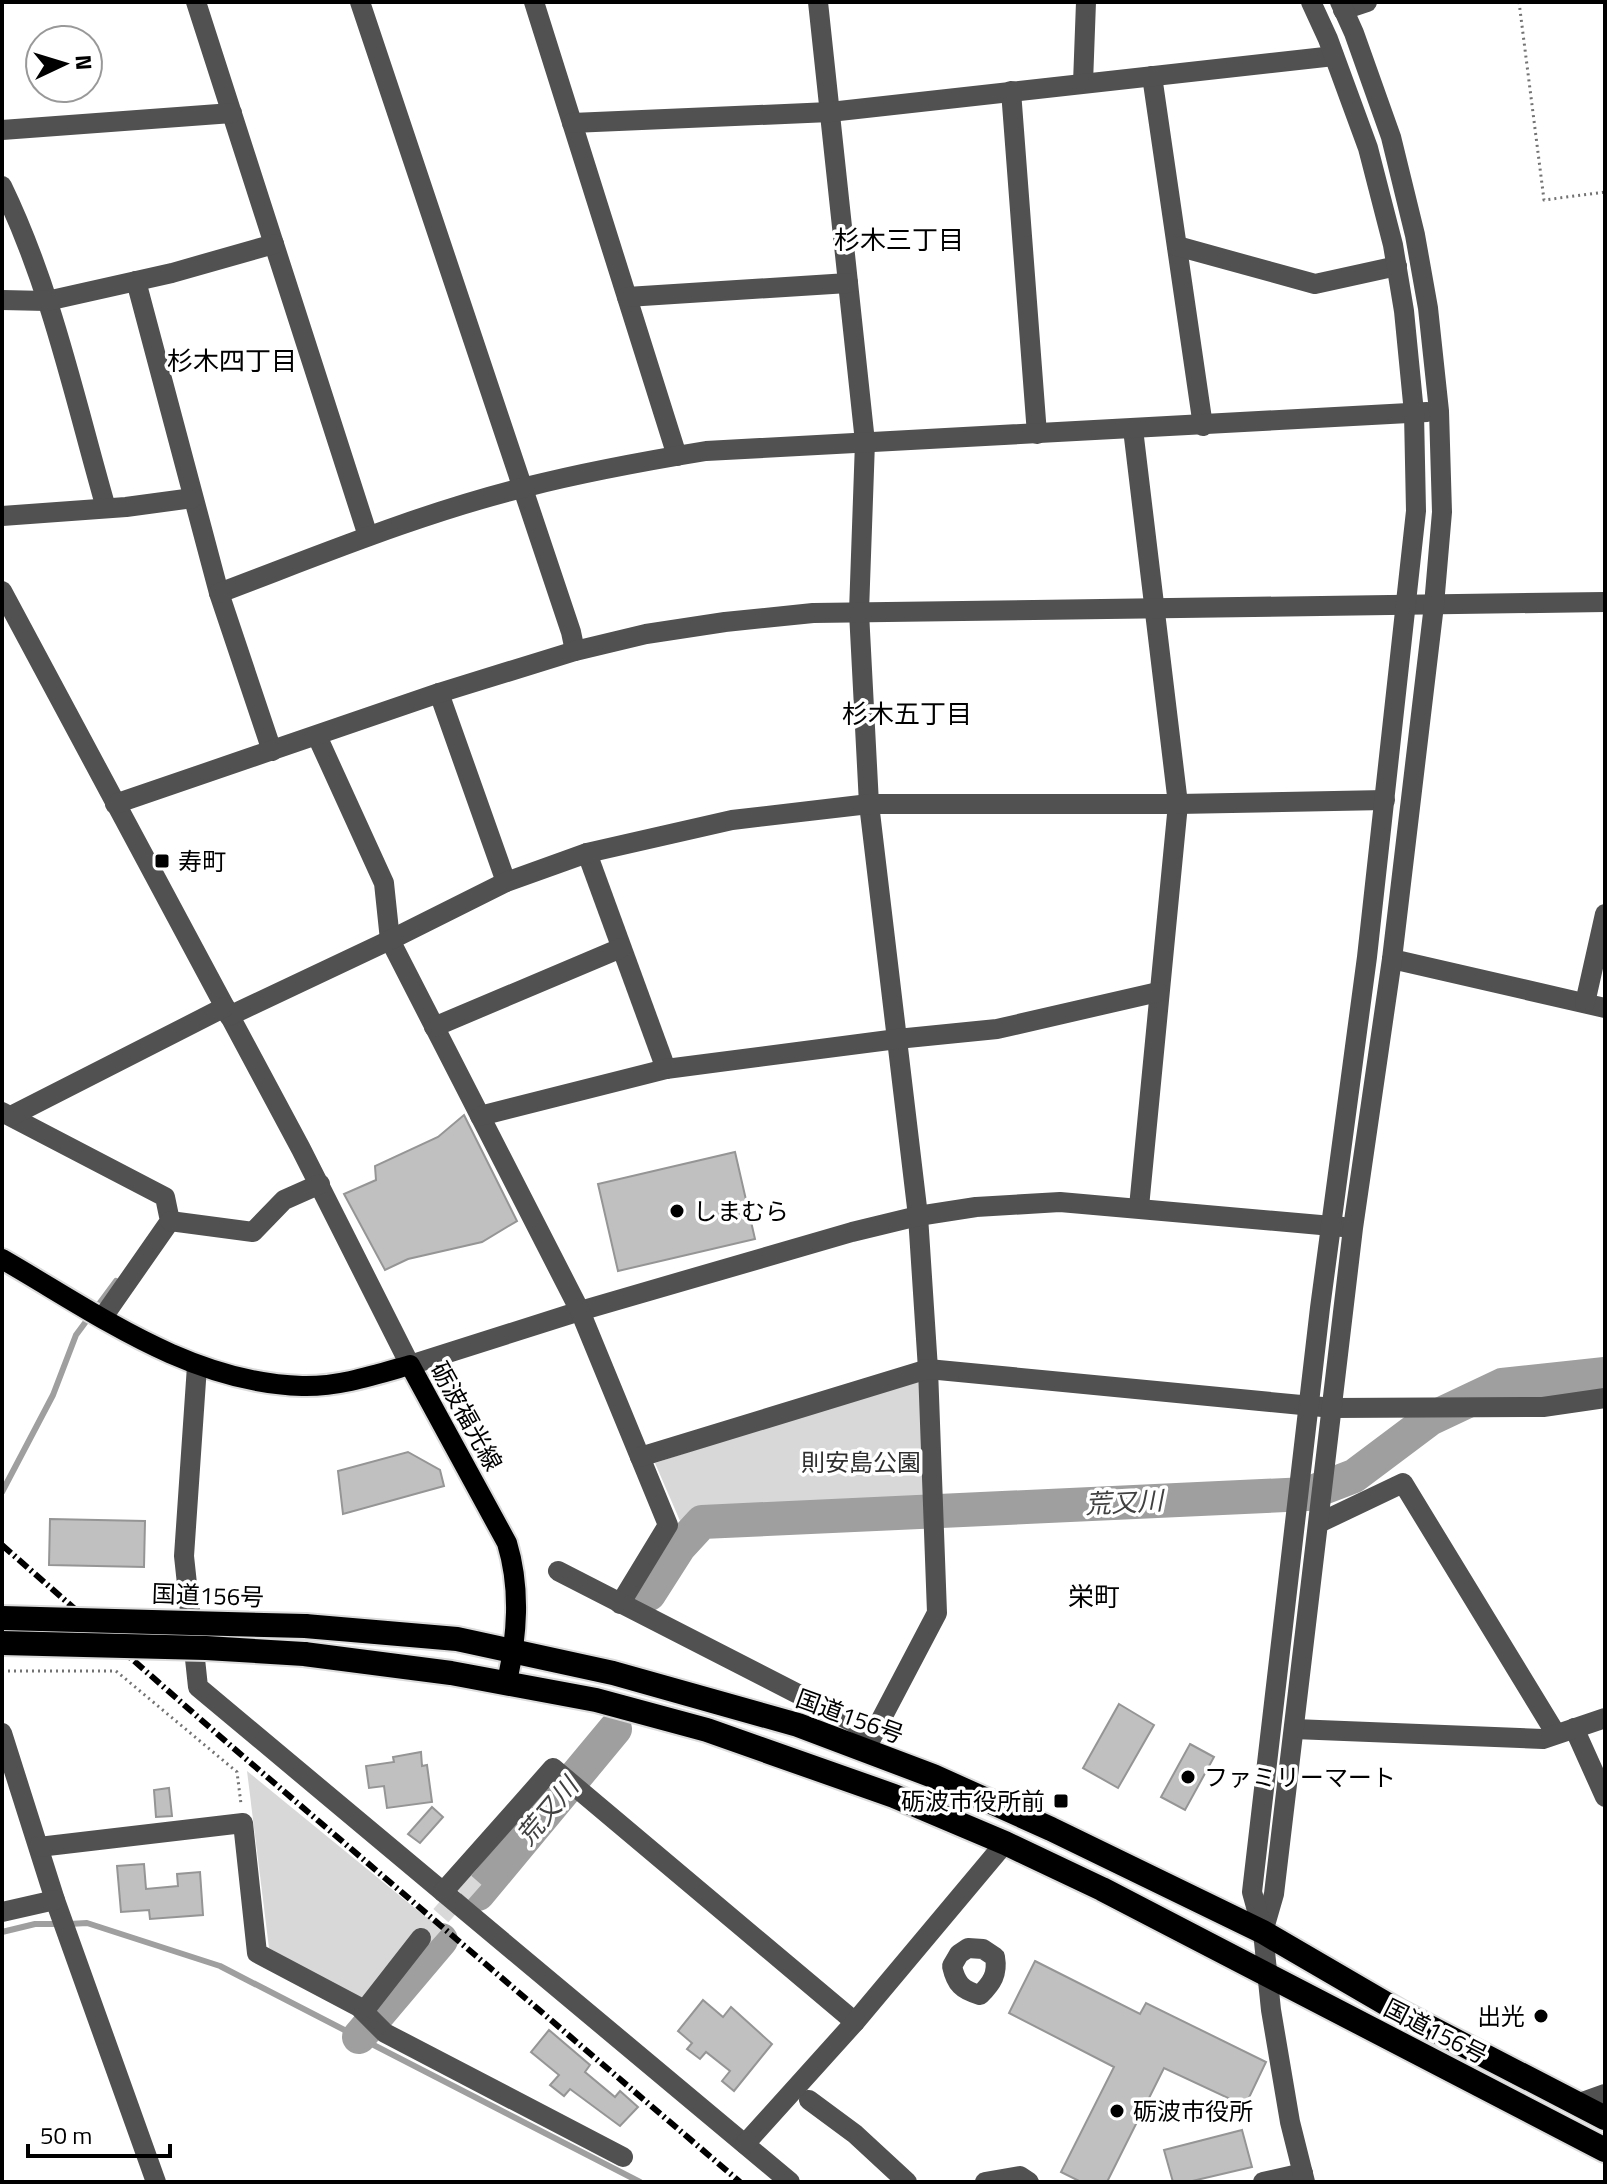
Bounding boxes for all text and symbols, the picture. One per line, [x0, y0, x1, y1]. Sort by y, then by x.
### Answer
north arrow [24, 24, 104, 104]
text: N [66, 54, 101, 71]
district label: 杉木三丁目 [834, 220, 964, 259]
district label: 杉木四丁目 [167, 341, 297, 380]
district label: 杉木五丁目 [842, 694, 972, 733]
place label: 寿町 [178, 843, 226, 879]
marker: 寿町 [153, 852, 171, 870]
place label: しまむら [693, 1193, 789, 1229]
marker: しまむら [668, 1202, 686, 1220]
street label: 砺波福光線 [422, 1355, 512, 1477]
park label: 則安島公園 [801, 1444, 921, 1480]
water label: 荒又川 [1084, 1480, 1167, 1524]
street label: 国道156号 [151, 1575, 265, 1615]
district label: 栄町 [1068, 1577, 1120, 1616]
street label: 国道156号 [791, 1680, 909, 1752]
place label: ファミリーマート [1204, 1759, 1396, 1795]
water label: 荒又川 [507, 1766, 589, 1853]
marker: ファミリーマート [1179, 1768, 1197, 1786]
place label: 砺波市役所前 [901, 1783, 1045, 1819]
marker: 砺波市役所前 [1052, 1792, 1070, 1810]
street label: 国道156号 [1378, 1989, 1494, 2073]
place label: 出光 [1477, 1998, 1525, 2034]
marker: 出光 [1532, 2007, 1550, 2025]
place label: 砺波市役所 [1133, 2093, 1253, 2129]
marker: 砺波市役所 [1108, 2102, 1126, 2120]
scale bar [28, 2108, 170, 2158]
text: 50 m [40, 2117, 92, 2153]

